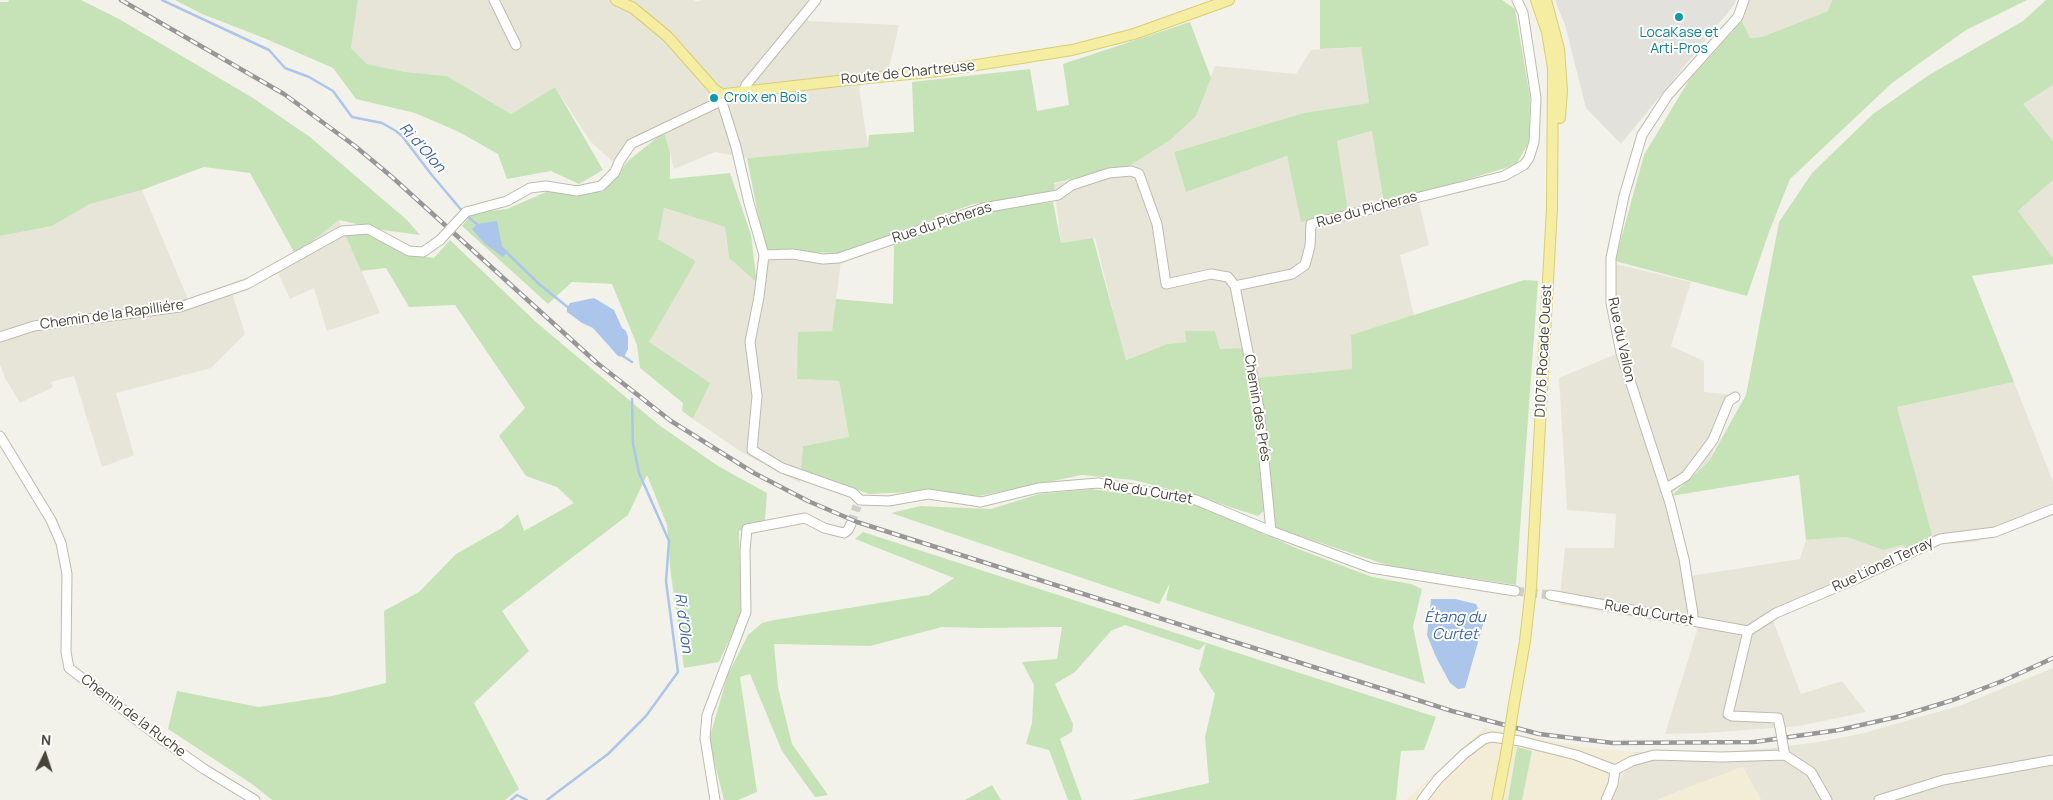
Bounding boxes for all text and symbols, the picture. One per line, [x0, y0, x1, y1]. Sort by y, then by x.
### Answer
marker: LocaKase et Arti-Pros [1673, 11, 1685, 23]
place label: LocaKase et Arti-Pros [1639, 25, 1719, 58]
street label: Route de Chartreuse [840, 58, 976, 88]
place label: Croix en Bois [724, 90, 807, 106]
marker: Croix en Bois [708, 92, 720, 104]
water label: Ri d'Olon [395, 120, 449, 176]
street label: Rue du Picheras [1315, 189, 1419, 231]
street label: Rue du Picheras [890, 199, 994, 247]
street label: D1076 Rocade Ouest [1532, 284, 1556, 418]
street label: Rue du Vallon [1604, 296, 1638, 384]
street label: Chemin de la Rapilliére [39, 297, 185, 333]
street label: Chemin des Prés [1240, 353, 1274, 463]
street label: Rue du Curtet [1102, 476, 1194, 508]
street label: Rue Lionel Terray [1830, 534, 1936, 596]
water label: Ri d'Olon [670, 592, 696, 654]
street label: Rue du Curtet [1603, 597, 1695, 629]
water label: Étang du Curtet [1424, 609, 1486, 644]
street label: Chemin de la Ruche [77, 671, 189, 761]
north arrow [20, 730, 70, 780]
text: N [40, 730, 52, 749]

